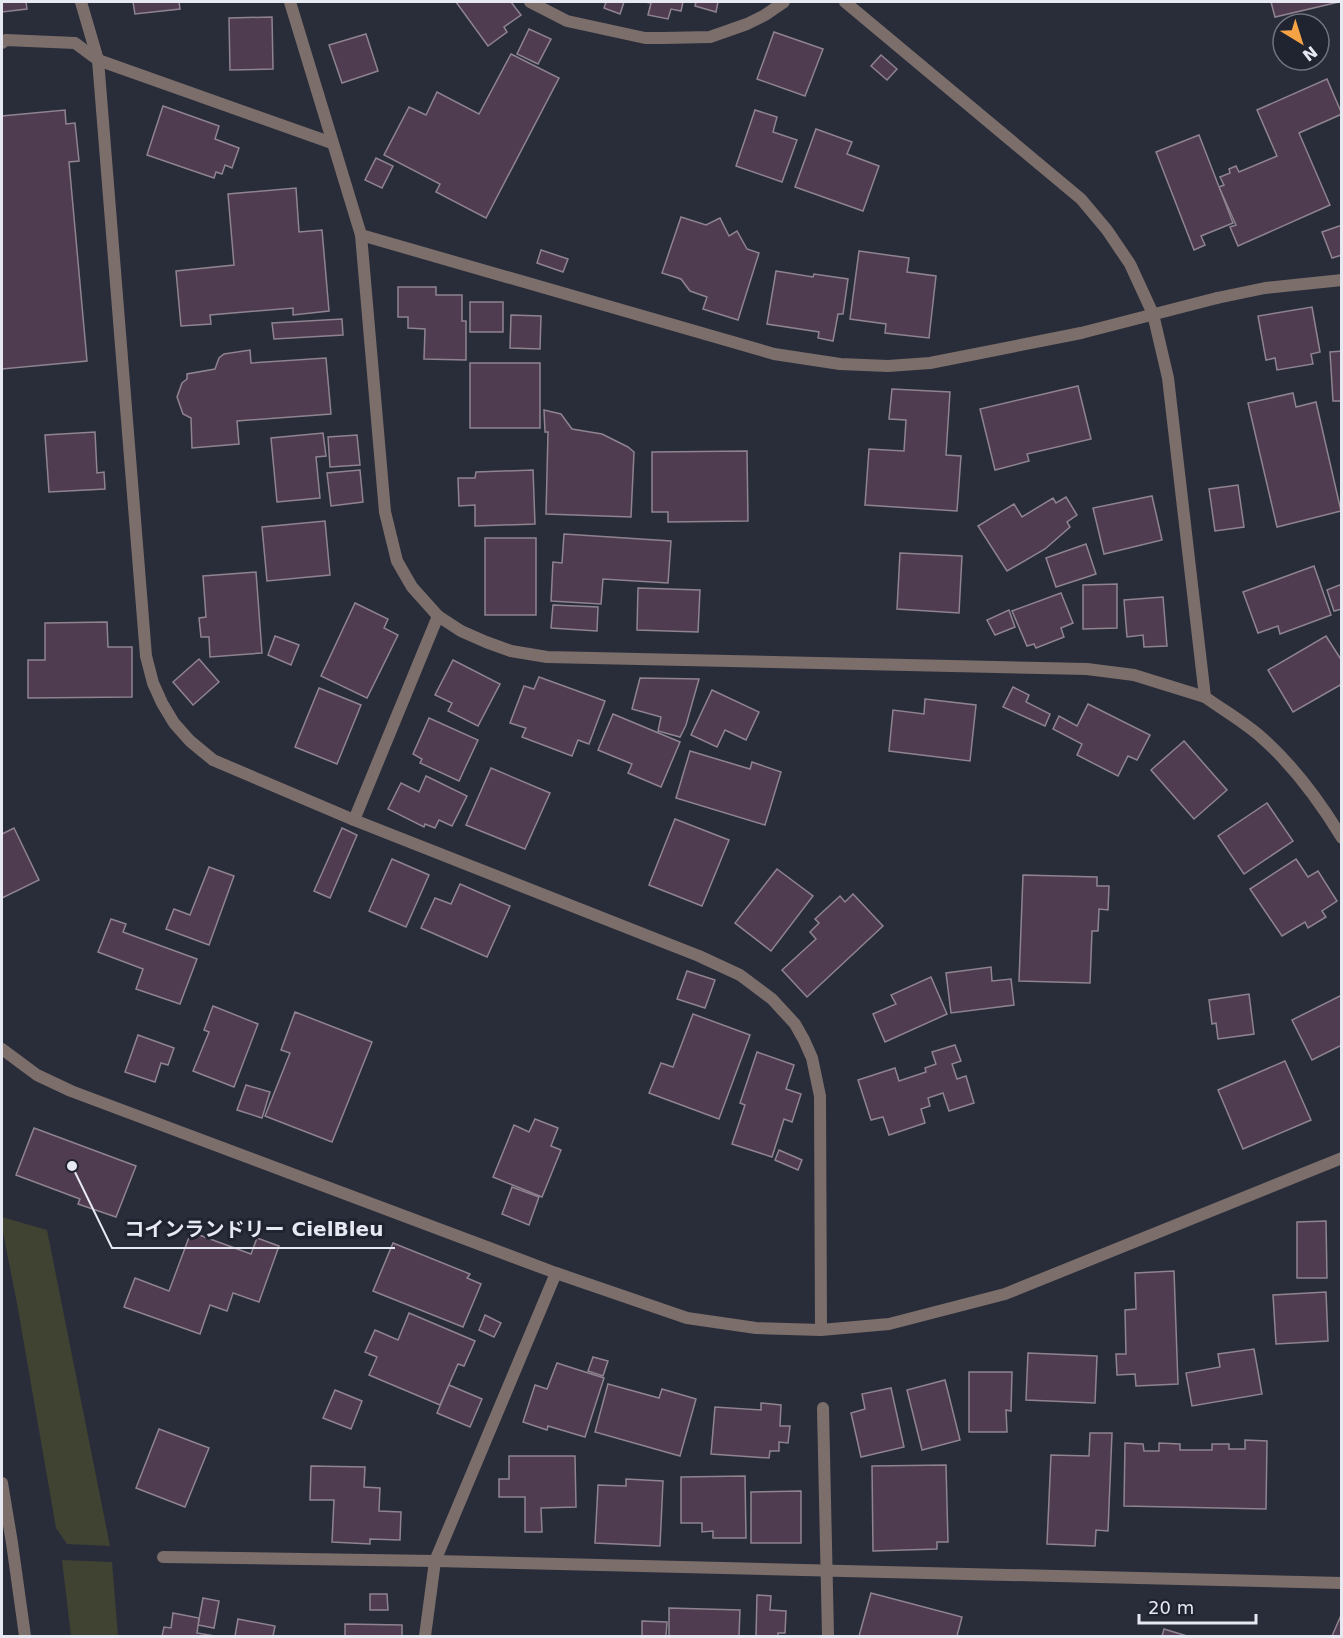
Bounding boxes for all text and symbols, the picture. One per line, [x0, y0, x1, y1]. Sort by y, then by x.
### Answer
north arrow [1271, 12, 1331, 72]
text: N [1299, 42, 1321, 65]
callout: コインランドリー CielBleu [112, 1210, 395, 1248]
text: コインランドリー CielBleu [125, 1217, 383, 1241]
scale bar [1139, 1587, 1256, 1625]
text: 20 m [1148, 1597, 1194, 1618]

